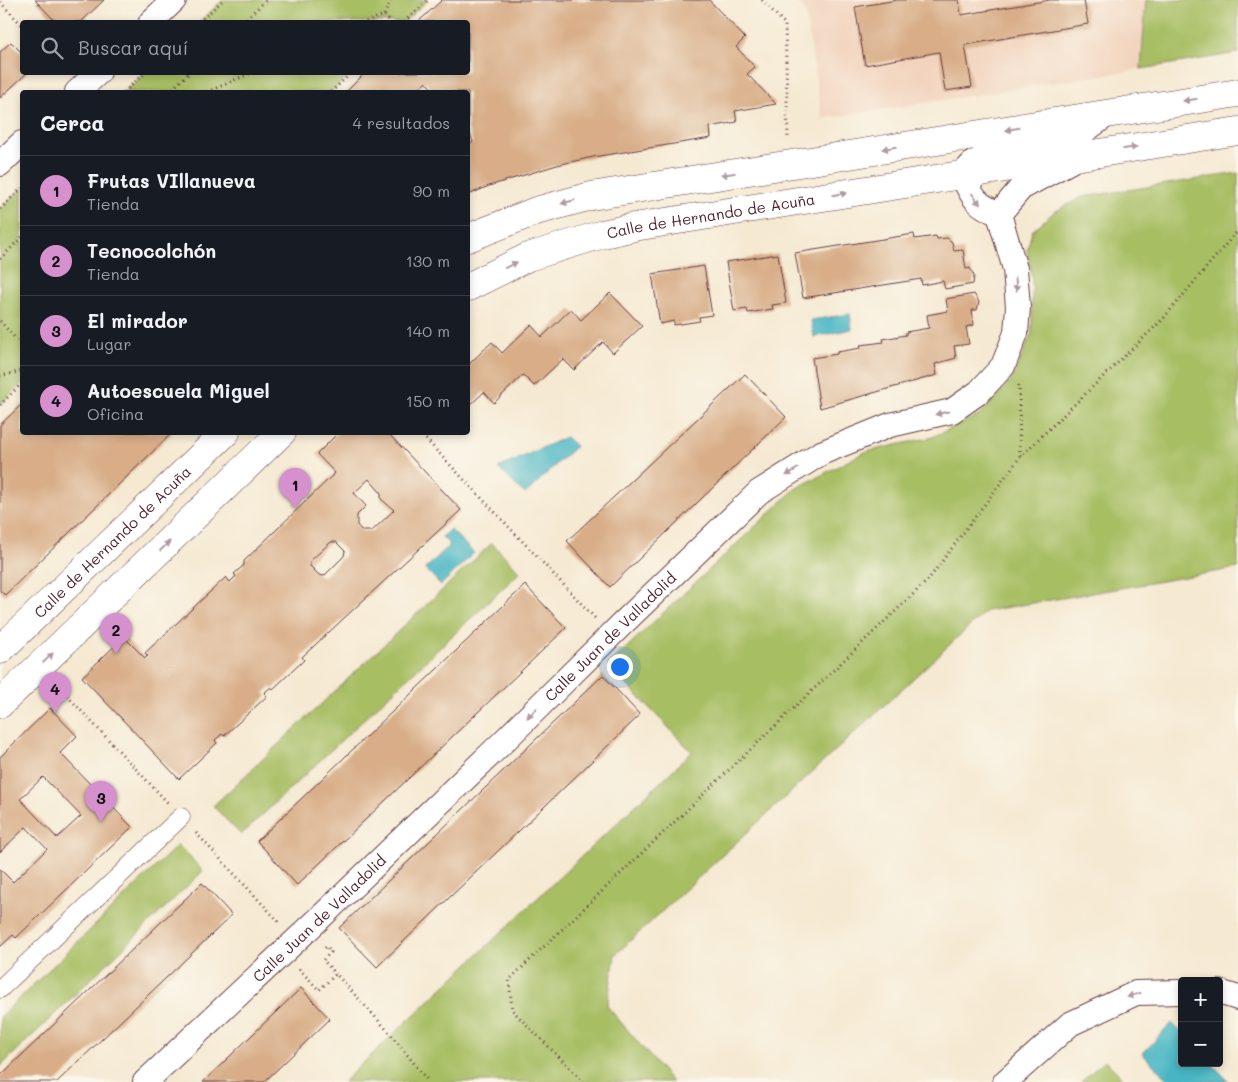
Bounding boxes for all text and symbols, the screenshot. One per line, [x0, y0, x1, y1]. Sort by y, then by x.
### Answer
search box [20, 20, 470, 75]
icon: search [38, 34, 66, 62]
text: Buscar aquí [78, 35, 188, 60]
one-way arrow [1182, 97, 1198, 105]
text: Cerca [40, 109, 105, 136]
text: 4 resultados [353, 112, 450, 133]
one-way arrow [1004, 125, 1020, 133]
one-way arrow [1122, 144, 1138, 152]
one-way arrow [880, 145, 896, 153]
text: Frutas VIllanueva [87, 168, 256, 193]
one-way arrow [720, 170, 736, 178]
text: 1 [52, 180, 60, 201]
text: 90 m [413, 180, 450, 201]
street label: Calle de Hernando de Acuña [605, 188, 816, 243]
one-way arrow [832, 190, 848, 198]
one-way arrow [971, 192, 981, 206]
text: Tienda [87, 193, 140, 214]
one-way arrow [561, 198, 576, 206]
text: Tecnocolchón [87, 238, 216, 263]
text: 2 [52, 250, 60, 271]
text: 130 m [406, 250, 450, 271]
one-way arrow [504, 261, 518, 269]
text: Tienda [87, 263, 140, 284]
one-way arrow [1013, 277, 1021, 293]
text: El mirador [87, 308, 188, 333]
text: 3 [51, 320, 61, 341]
text: 140 m [406, 320, 450, 341]
text: Lugar [87, 333, 131, 354]
text: Autoescuela Miguel [87, 378, 270, 403]
text: 4 [51, 390, 61, 411]
text: 150 m [406, 390, 450, 411]
text: Oficina [87, 403, 144, 424]
one-way arrow [935, 409, 950, 417]
street label: Calle de Hernando de Acuña [29, 461, 195, 622]
one-way arrow [785, 467, 798, 476]
pin: 1 [279, 468, 311, 509]
one-way arrow [159, 540, 171, 552]
street label: Calle Juan de Valladolid [540, 568, 680, 705]
pin: 2 [100, 613, 132, 654]
one-way arrow [42, 653, 54, 665]
your location [607, 654, 633, 680]
pin: 4 [39, 672, 71, 713]
one-way arrow [527, 707, 539, 719]
pin: 3 [85, 781, 117, 822]
street label: Calle Juan de Valladolid [248, 850, 390, 986]
map controls [1178, 977, 1223, 1067]
button: + [1178, 977, 1223, 1022]
one-way arrow [1126, 991, 1141, 999]
button: − [1178, 1022, 1223, 1067]

